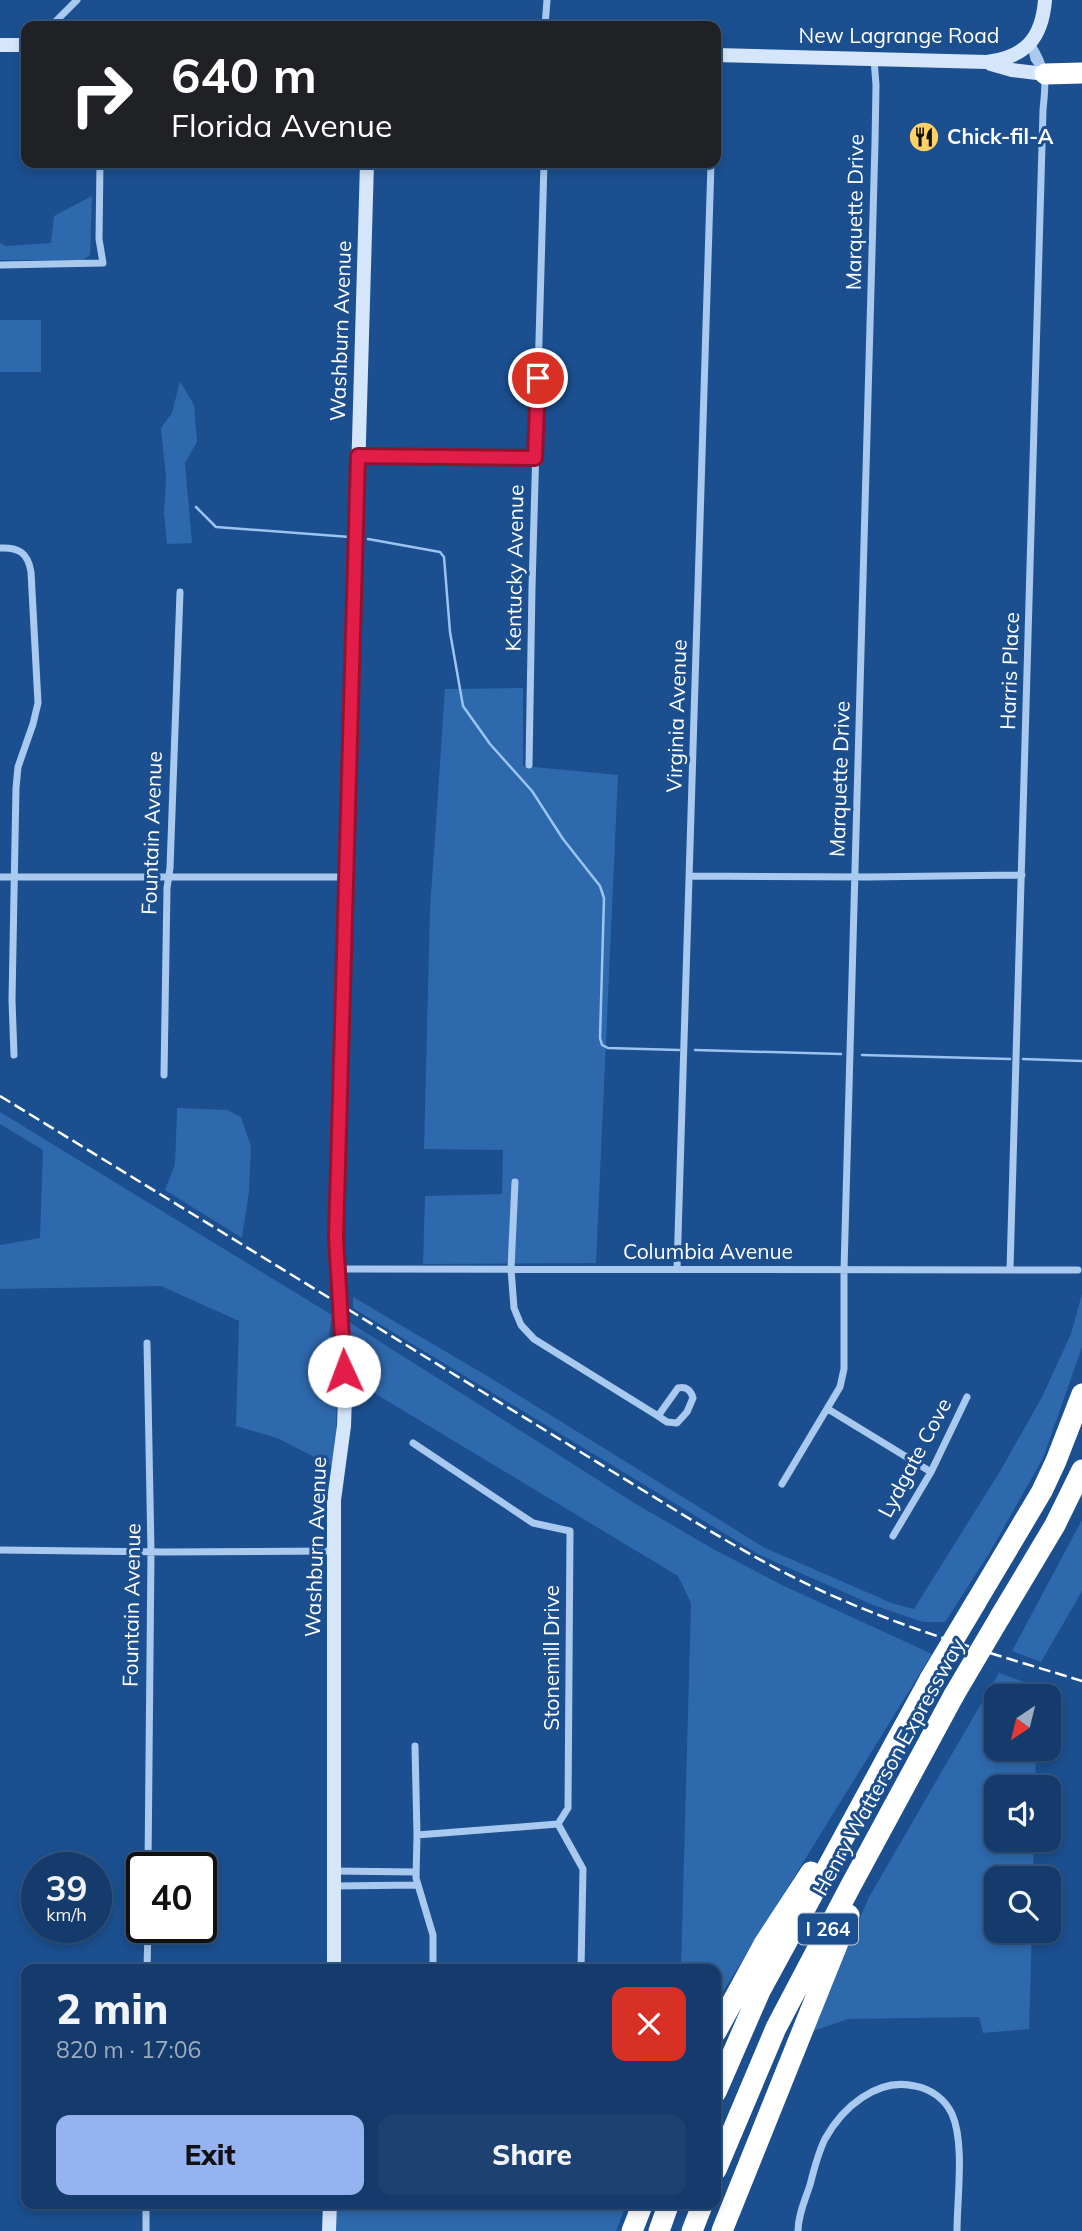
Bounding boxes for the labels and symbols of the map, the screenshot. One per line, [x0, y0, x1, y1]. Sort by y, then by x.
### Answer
street label: New Lagrange Road [799, 22, 999, 48]
restaurant icon: Chick-fil-A [907, 120, 941, 154]
place label: Chick-fil-A [947, 123, 1054, 149]
street label: Marquette Drive [840, 134, 868, 290]
street label: Washburn Avenue [324, 240, 356, 422]
pin [508, 348, 568, 408]
street label: Kentucky Avenue [500, 484, 528, 652]
street label: Harris Place [994, 612, 1024, 730]
street label: Virginia Avenue [660, 639, 692, 793]
street label: Marquette Drive [823, 700, 855, 857]
street label: Fountain Avenue [135, 751, 167, 915]
street label: Columbia Avenue [623, 1238, 793, 1264]
position arrow [307, 1334, 381, 1408]
street label: Lydgate Cove [872, 1393, 956, 1522]
street label: Washburn Avenue [299, 1456, 331, 1638]
street label: Fountain Avenue [117, 1523, 145, 1687]
street label: Stonemill Drive [538, 1585, 564, 1731]
street label: Henry Watterson Expressway [806, 1633, 970, 1900]
north arrow [984, 1684, 1060, 1760]
speed limit sign: 40 [126, 1852, 217, 1943]
road number: I 264 [798, 1913, 858, 1944]

